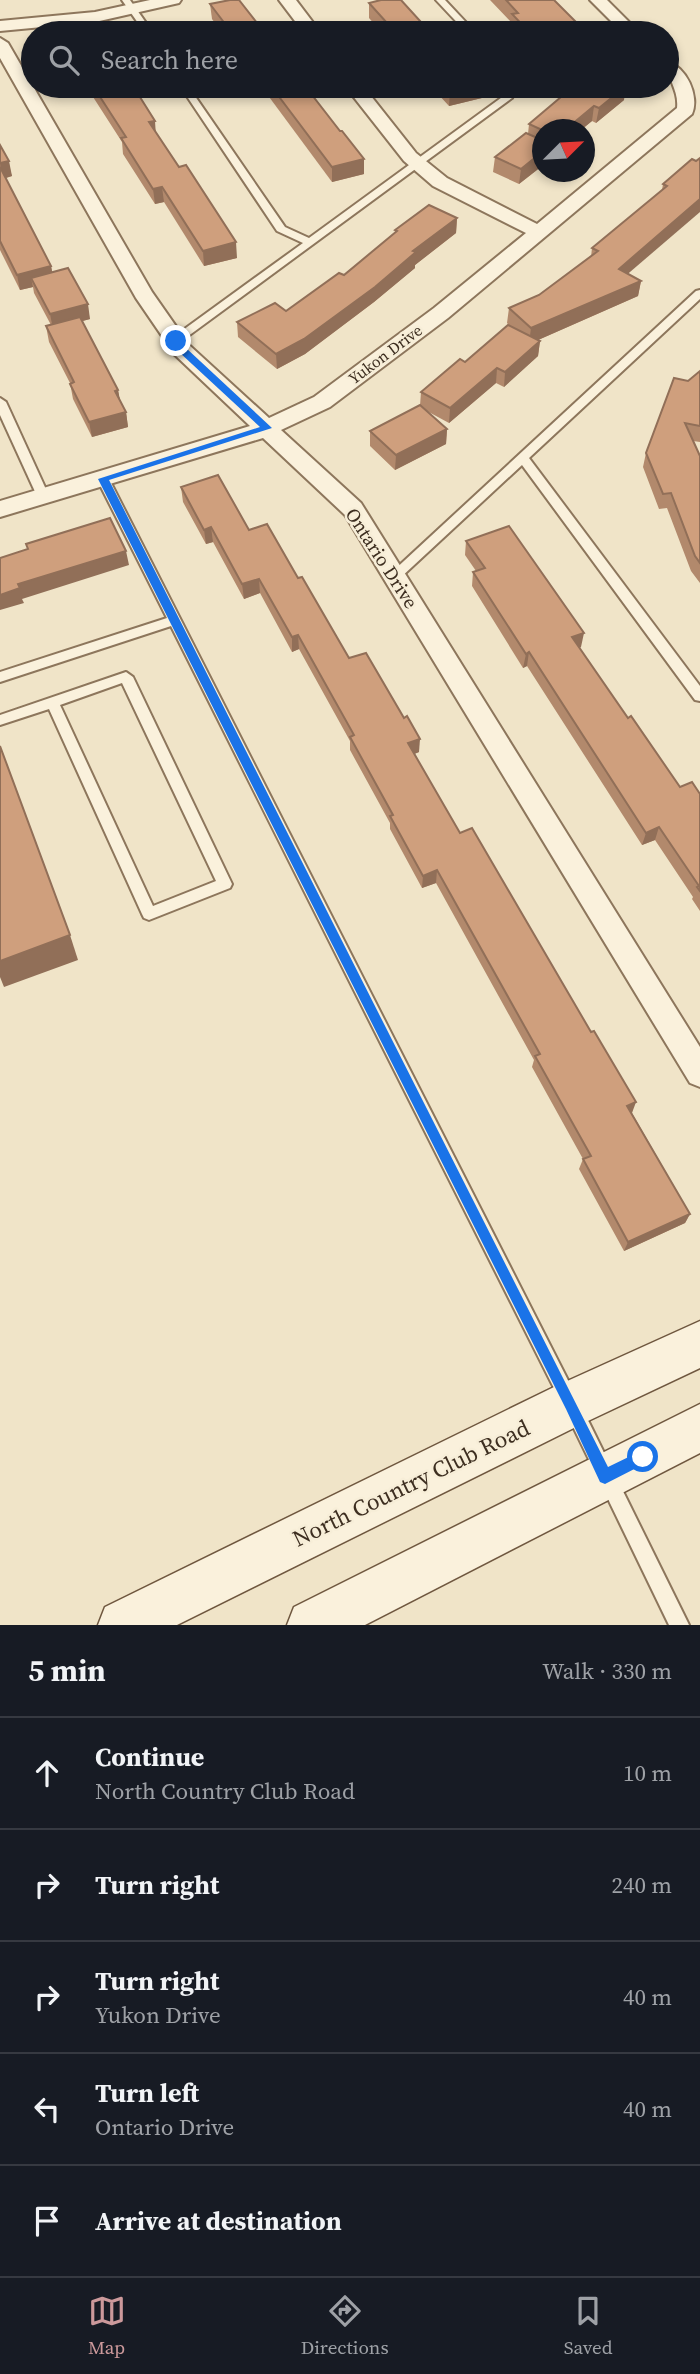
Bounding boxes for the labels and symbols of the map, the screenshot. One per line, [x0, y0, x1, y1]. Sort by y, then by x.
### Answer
north arrow [532, 119, 595, 182]
street label: Yukon Drive [343, 319, 427, 389]
route end [160, 325, 191, 356]
street label: Ontario Drive [340, 503, 424, 613]
street label: North Country Club Road [287, 1412, 535, 1554]
route start [627, 1441, 658, 1472]

